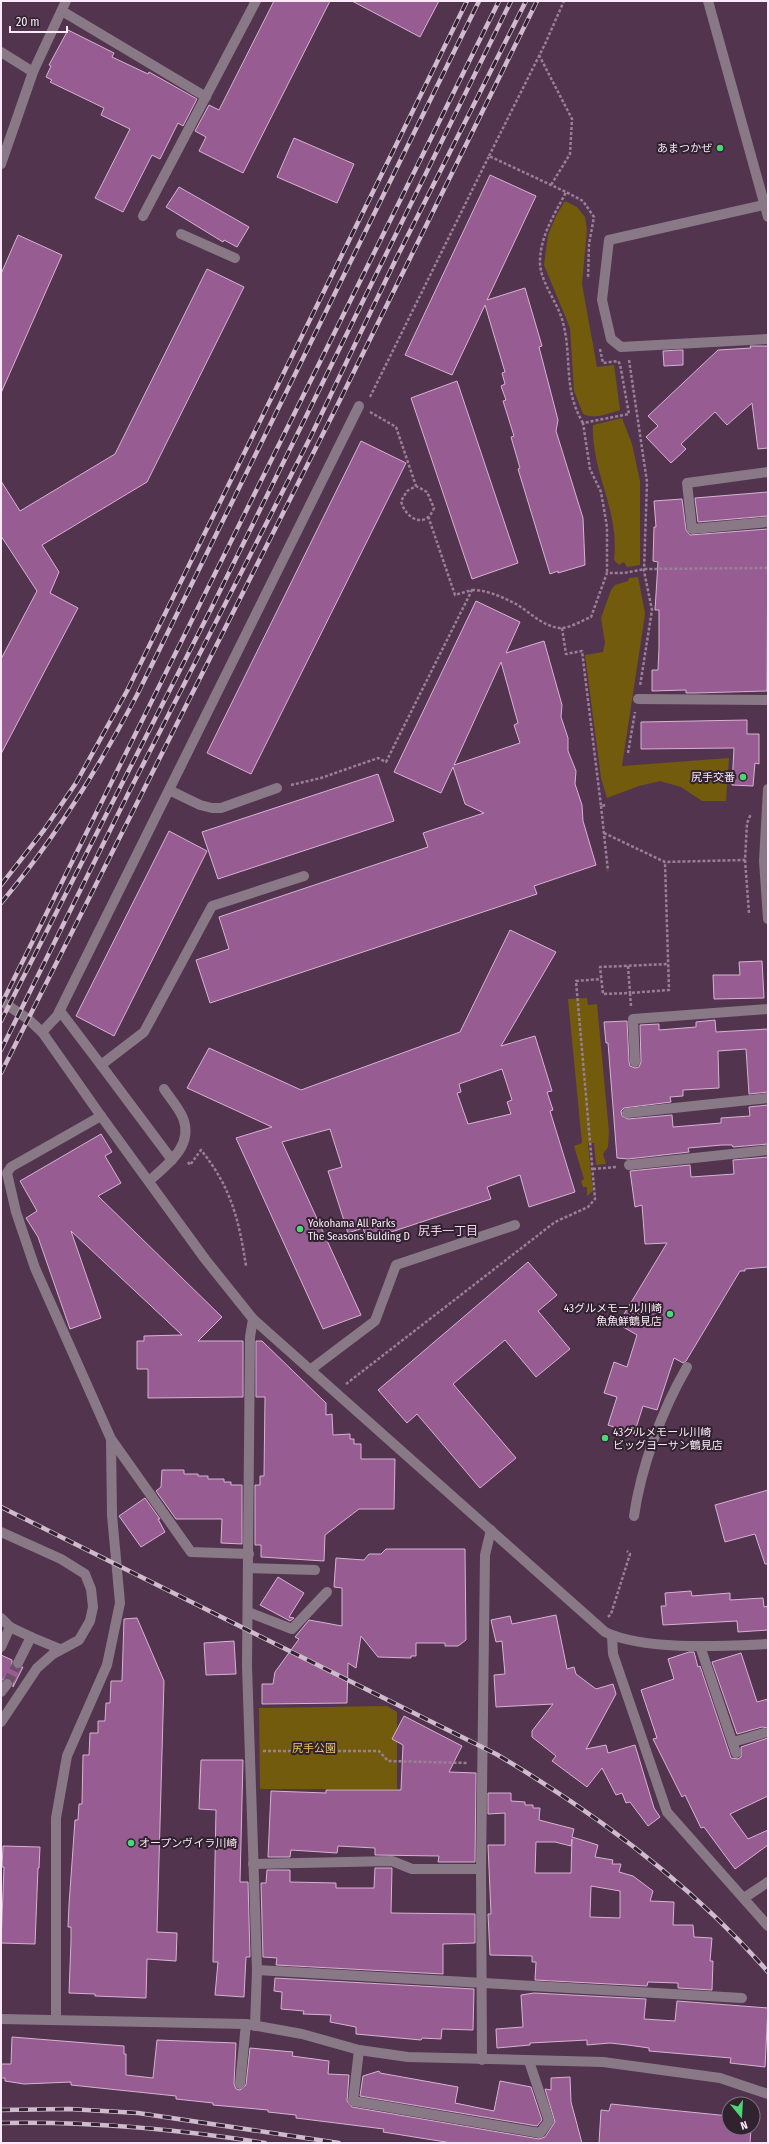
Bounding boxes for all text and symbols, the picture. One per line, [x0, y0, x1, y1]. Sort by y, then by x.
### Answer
scale bar [10, 8, 67, 34]
text: 20 m [16, 15, 40, 29]
place label: あまつかぜ [657, 142, 712, 155]
marker: あまつかぜ [715, 143, 725, 153]
place label: 尻手交番 [691, 771, 735, 784]
marker: 尻手交番 [738, 772, 748, 782]
place label: Yokohama All Parks The Seasons Bulding D [308, 1217, 410, 1243]
marker: Yokohama All Parks The Seasons Bulding D [295, 1224, 305, 1234]
district label: 尻手一丁目 [418, 1224, 478, 1238]
place label: 43グルメモール川崎 魚魚鮮鶴見店 [564, 1302, 662, 1328]
marker: 43グルメモール川崎 魚魚鮮鶴見店 [665, 1309, 675, 1319]
place label: 43グルメモール川崎 ビッグヨーサン鶴見店 [613, 1426, 723, 1452]
marker: 43グルメモール川崎 ビッグヨーサン鶴見店 [600, 1433, 610, 1443]
park label: 尻手公園 [292, 1742, 336, 1755]
place label: オープンヴイラ川崎 [139, 1837, 237, 1850]
marker: オープンヴイラ川崎 [126, 1838, 136, 1848]
north arrow [721, 2096, 761, 2136]
text: N [739, 2118, 749, 2132]

